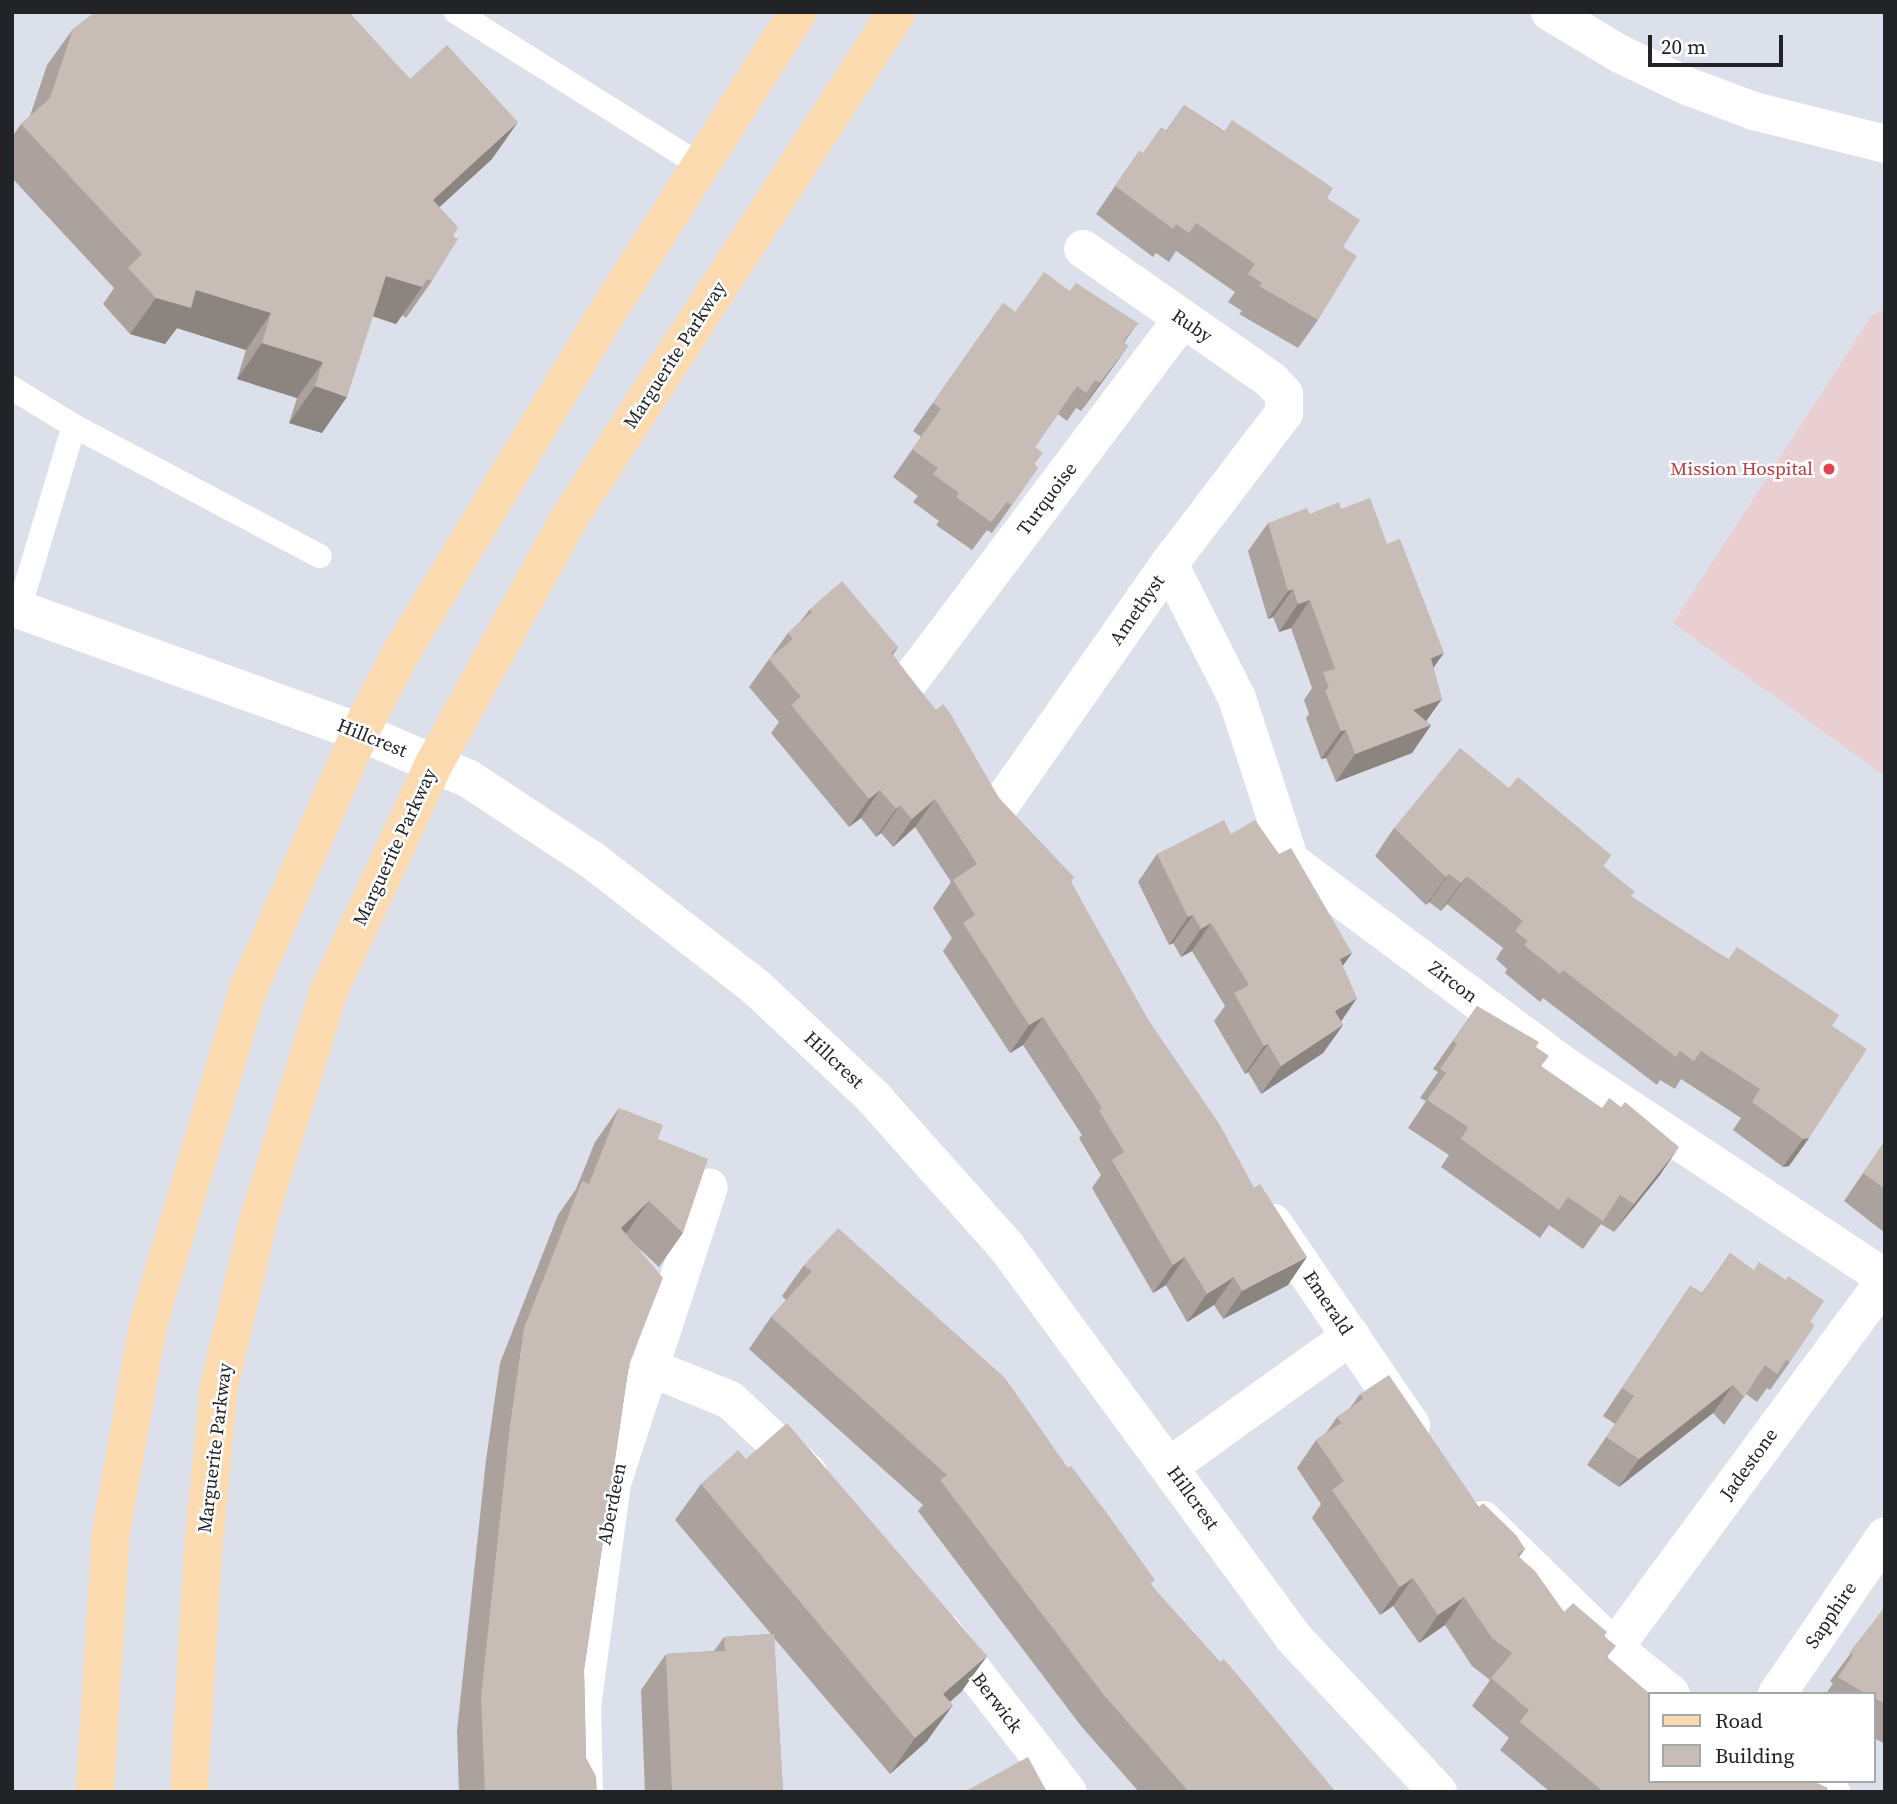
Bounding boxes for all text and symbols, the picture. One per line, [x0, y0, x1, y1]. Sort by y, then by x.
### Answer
scale bar [1652, 21, 1787, 65]
text: 20 m [1661, 32, 1706, 61]
street label: Marguerite Parkway [619, 277, 731, 433]
street label: Ruby [1167, 304, 1217, 348]
street label: Turquoise [1012, 458, 1082, 540]
place label: Mission Hospital [1670, 458, 1813, 480]
marker: Mission Hospital [1819, 459, 1839, 479]
street label: Amethyst [1105, 571, 1169, 649]
street label: Hillcrest [334, 714, 410, 762]
street label: Marguerite Parkway [349, 765, 441, 929]
street label: Zircon [1424, 956, 1482, 1008]
street label: Hillcrest [799, 1027, 869, 1093]
street label: Emerald [1298, 1267, 1358, 1339]
street label: Marguerite Parkway [193, 1362, 237, 1534]
street label: Jadestone [1715, 1424, 1783, 1504]
street label: Aberdeen [593, 1461, 631, 1547]
street label: Hillcrest [1162, 1462, 1224, 1534]
street label: Sapphire [1800, 1577, 1862, 1653]
street label: Berwick [967, 1668, 1027, 1738]
legend [1648, 1692, 1876, 1783]
text: Road [1715, 1706, 1763, 1735]
text: Building [1715, 1741, 1794, 1770]

